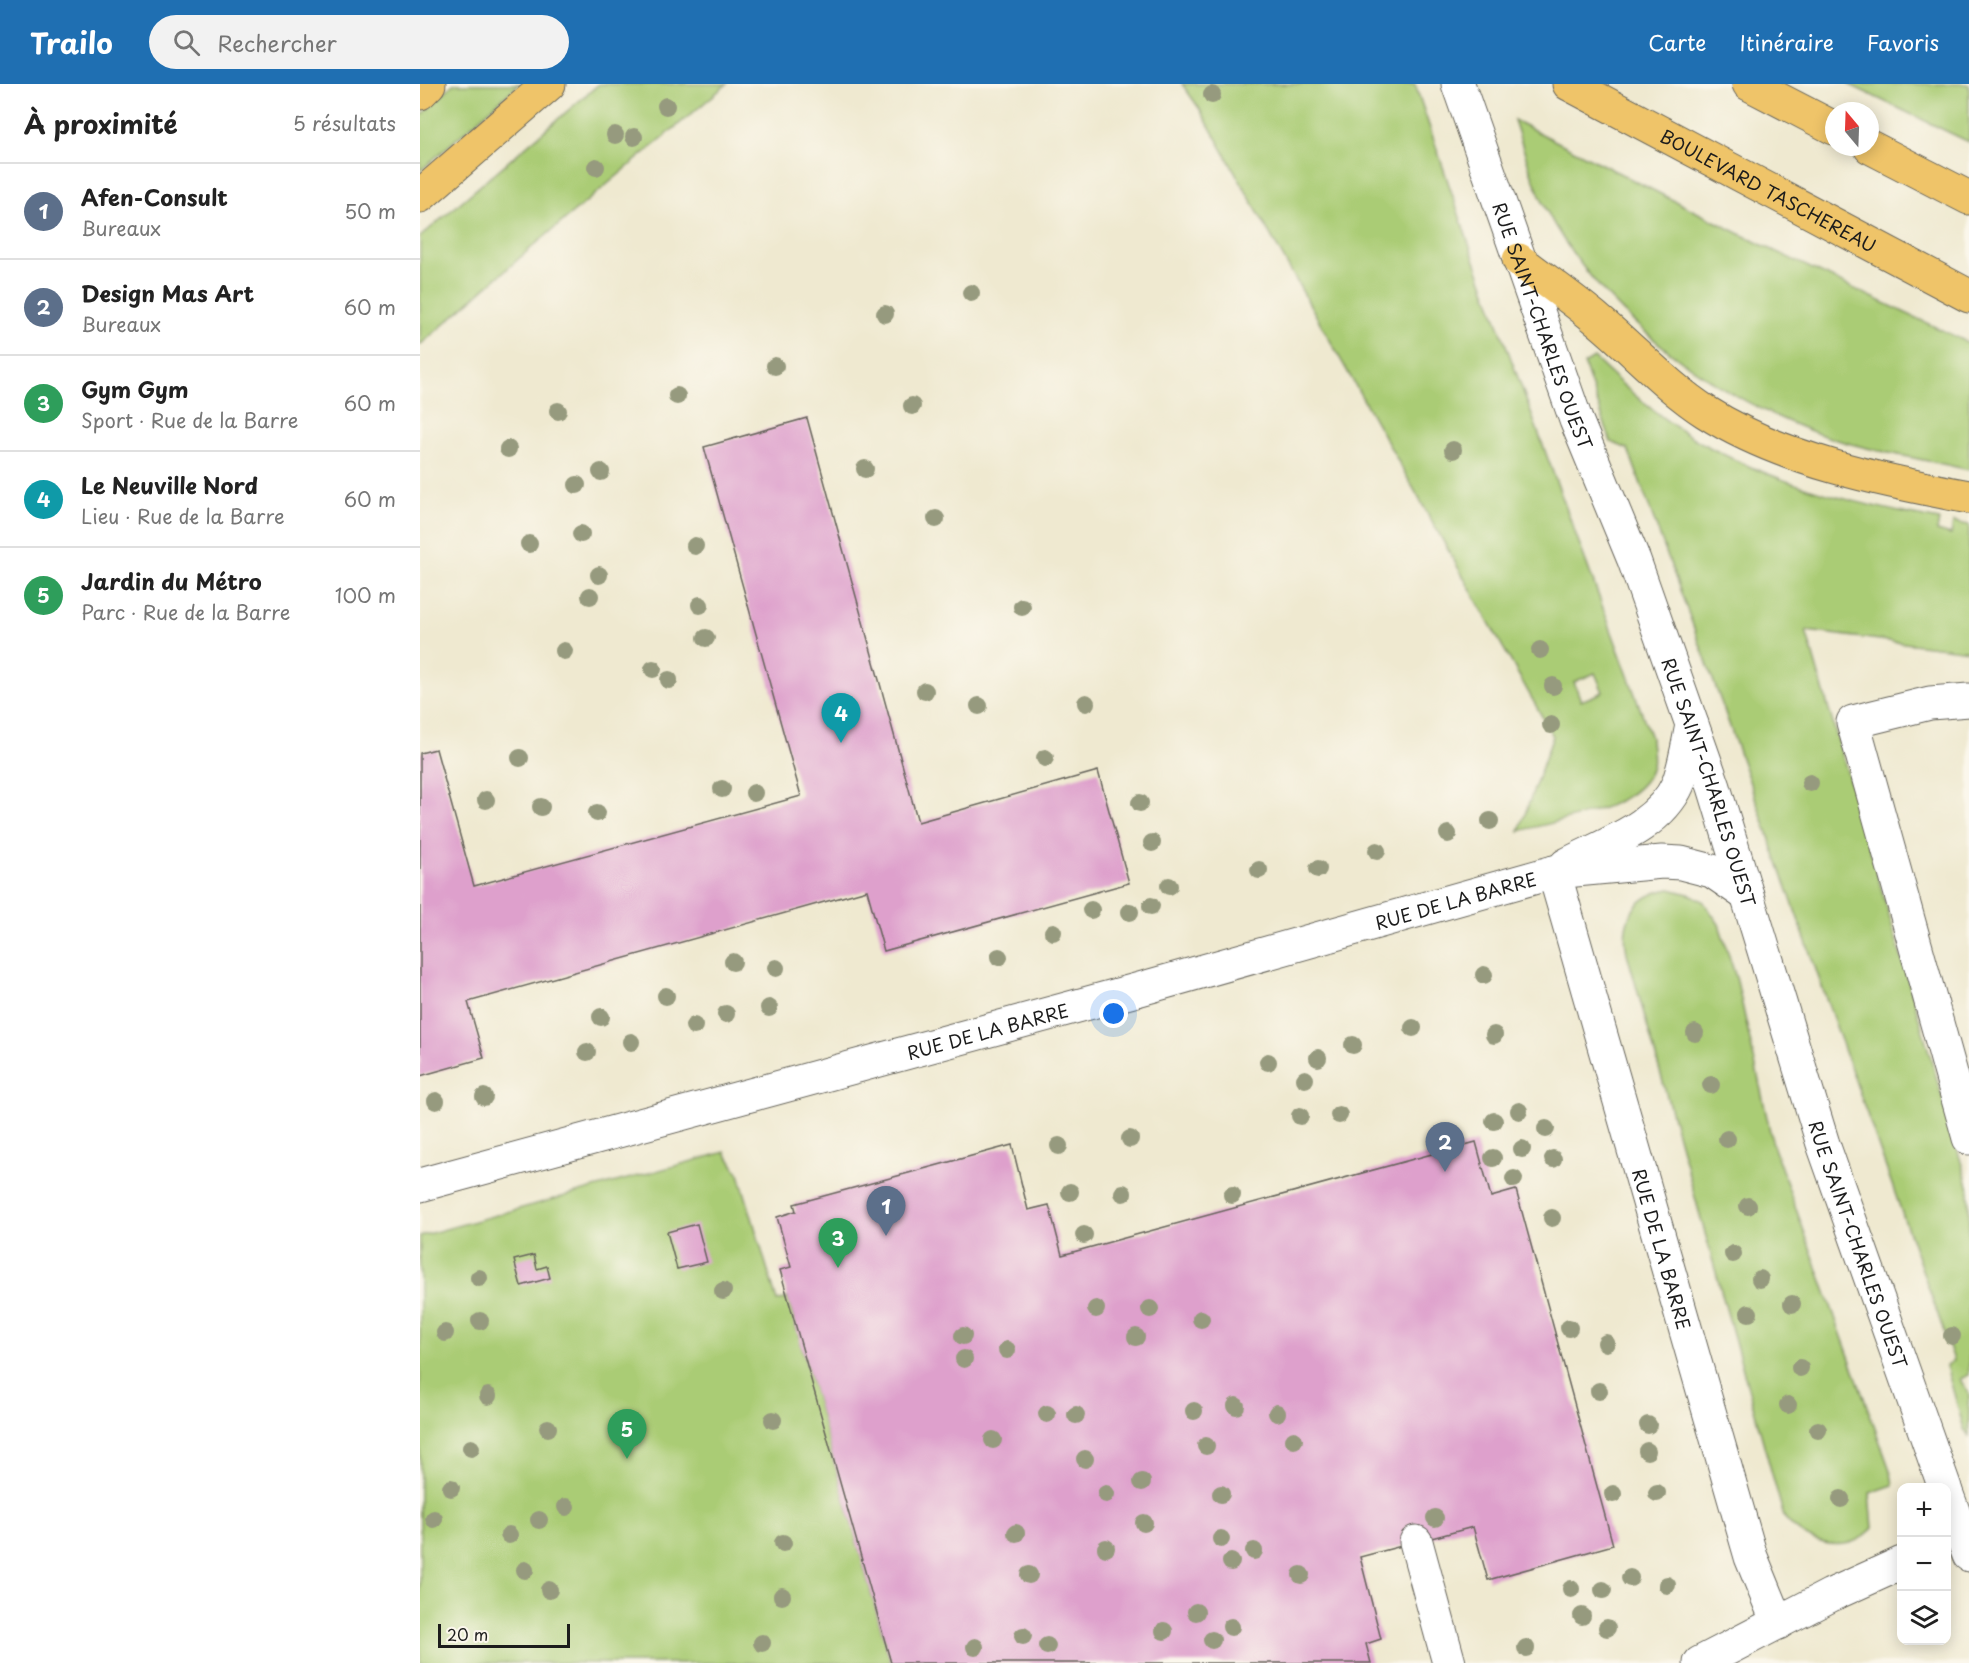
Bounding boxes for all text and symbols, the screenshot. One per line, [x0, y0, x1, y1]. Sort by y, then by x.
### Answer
search box [149, 15, 569, 69]
text: Trailo [30, 21, 113, 64]
icon: search [170, 26, 203, 59]
text: Rechercher [218, 26, 337, 59]
text: Carte [1648, 26, 1707, 58]
text: Itinéraire [1740, 26, 1834, 58]
text: Favoris [1867, 26, 1939, 58]
north arrow [1825, 102, 1879, 156]
text: À proximité [24, 104, 178, 143]
text: 5 résultats [293, 108, 396, 138]
street label: BOULEVARD TASCHEREAU [1656, 121, 1881, 258]
text: Afen-Consult [81, 180, 228, 213]
text: 1 [39, 196, 48, 226]
text: 50 m [344, 196, 396, 226]
street label: RUE SAINT-CHARLES OUEST [1487, 198, 1600, 454]
text: Bureaux [81, 213, 161, 243]
text: Design Mas Art [81, 276, 254, 309]
text: 2 [36, 292, 51, 322]
text: 60 m [344, 292, 396, 322]
text: Bureaux [81, 309, 161, 339]
text: Gym Gym [81, 372, 189, 405]
text: 3 [37, 388, 50, 418]
text: 60 m [344, 388, 396, 418]
text: Sport · Rue de la Barre [81, 405, 298, 435]
text: Le Neuville Nord [81, 468, 258, 501]
text: 4 [37, 484, 50, 514]
text: 60 m [344, 484, 396, 514]
text: Lieu · Rue de la Barre [81, 501, 285, 531]
text: Jardin du Métro [81, 564, 262, 597]
text: 5 [37, 580, 50, 610]
text: 100 m [335, 580, 396, 610]
text: Parc · Rue de la Barre [81, 597, 290, 627]
street label: RUE SAINT-CHARLES OUEST [1656, 654, 1763, 910]
pin: 4 [822, 694, 860, 743]
street label: RUE DE LA BARRE [1372, 864, 1539, 935]
street label: RUE DE LA BARRE [904, 996, 1071, 1065]
your location [1099, 999, 1128, 1028]
street label: RUE SAINT-CHARLES OUEST [1803, 1117, 1915, 1372]
pin: 2 [1426, 1122, 1464, 1172]
street label: RUE DE LA BARRE [1626, 1165, 1698, 1332]
pin: 1 [866, 1186, 906, 1236]
pin: 3 [818, 1218, 858, 1268]
pin: 5 [608, 1410, 646, 1459]
map controls [1897, 1483, 1951, 1645]
button: + [1897, 1483, 1951, 1537]
button: − [1897, 1537, 1951, 1591]
button: layers [1897, 1591, 1951, 1645]
scale bar [438, 1621, 570, 1648]
text: 20 m [447, 1622, 488, 1646]

